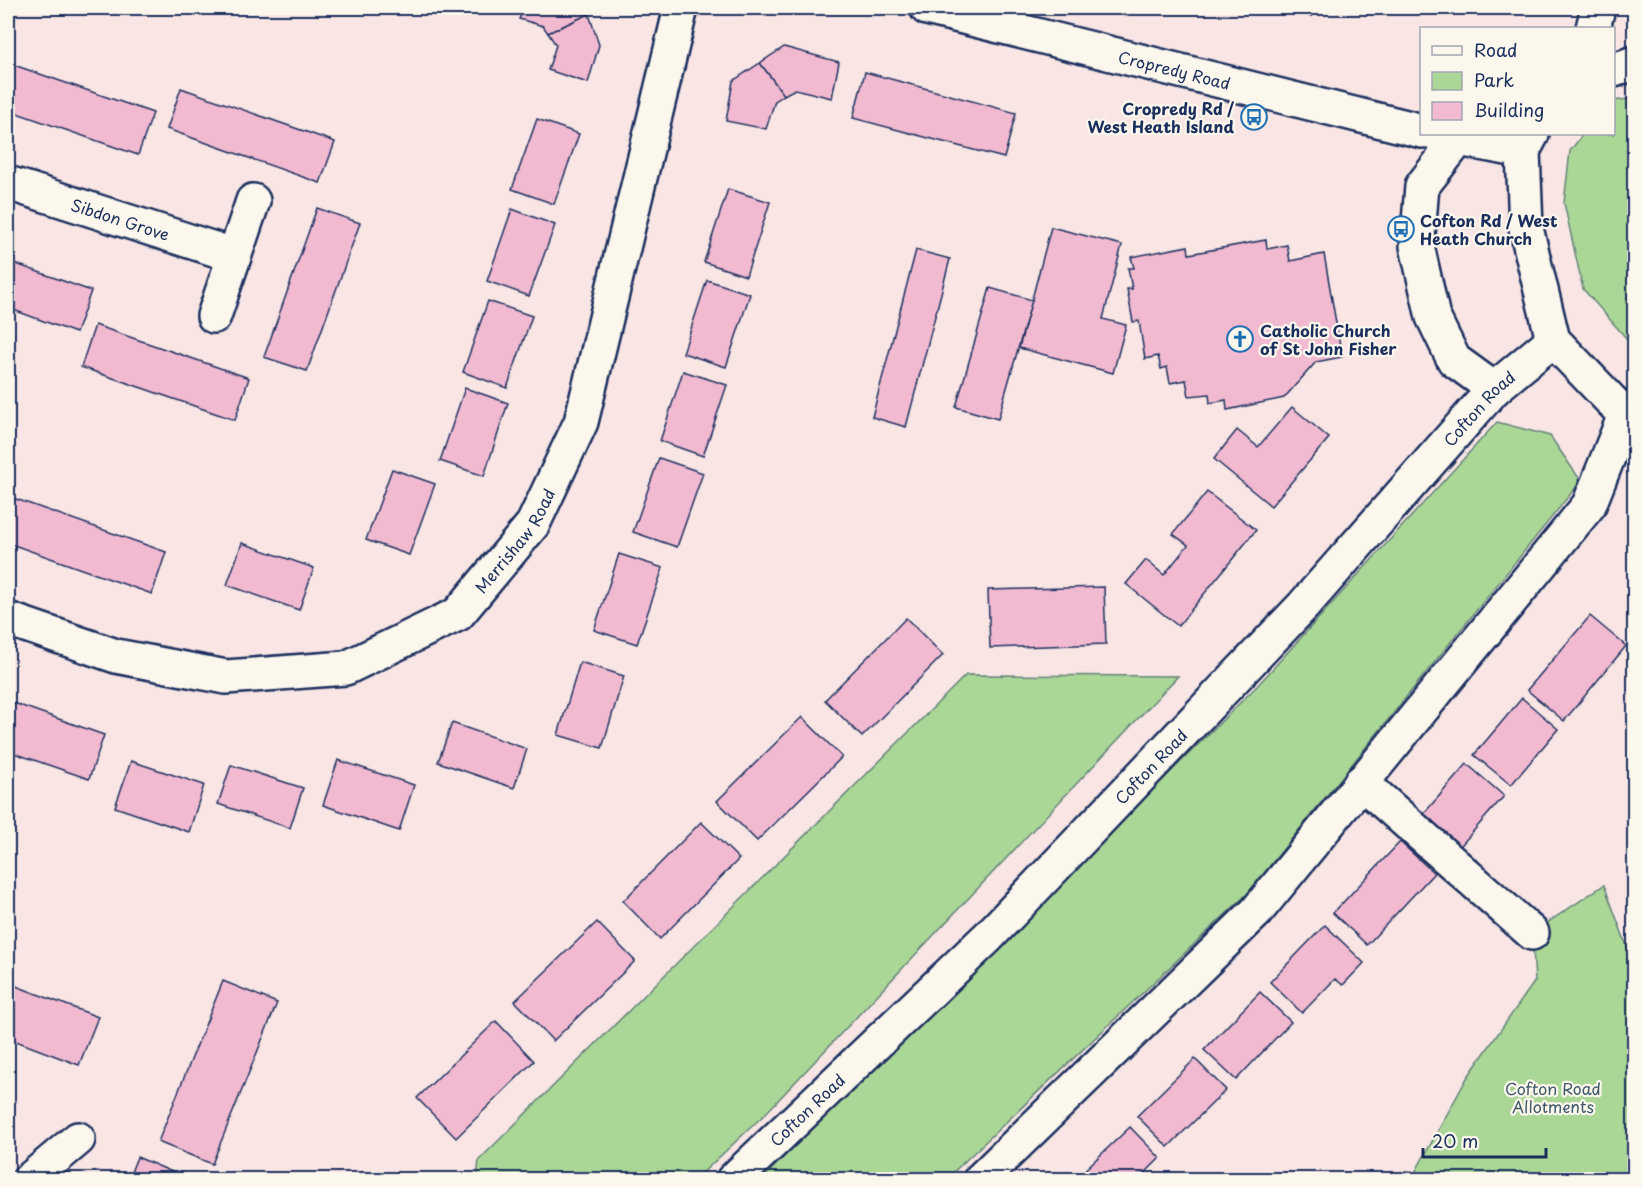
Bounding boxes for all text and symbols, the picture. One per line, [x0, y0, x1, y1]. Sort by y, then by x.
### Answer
legend [1420, 27, 1615, 135]
text: Road [1474, 36, 1518, 63]
street label: Cropredy Road [1116, 44, 1233, 95]
text: Park [1474, 66, 1514, 93]
place label: Cropredy Rd / West Heath Island [1087, 96, 1234, 138]
text: Building [1474, 96, 1544, 123]
bus stop icon: Cropredy Rd / West Heath Island [1239, 102, 1269, 132]
street label: Sibdon Grove [68, 192, 173, 246]
place label: Cofton Rd / West Heath Church [1420, 208, 1558, 250]
bus stop icon: Cofton Rd / West Heath Church [1386, 214, 1416, 244]
place label: Catholic Church of St John Fisher [1260, 318, 1397, 360]
church icon: Catholic Church of St John Fisher [1225, 324, 1255, 354]
street label: Cofton Road [1437, 365, 1520, 451]
street label: Merrishaw Road [469, 484, 560, 598]
street label: Cofton Road [1109, 723, 1192, 809]
street label: Cofton Road [764, 1068, 850, 1151]
park label: Cofton Road Allotments [1505, 1076, 1601, 1118]
scale bar [1423, 1121, 1546, 1159]
text: 20 m [1432, 1127, 1478, 1154]

